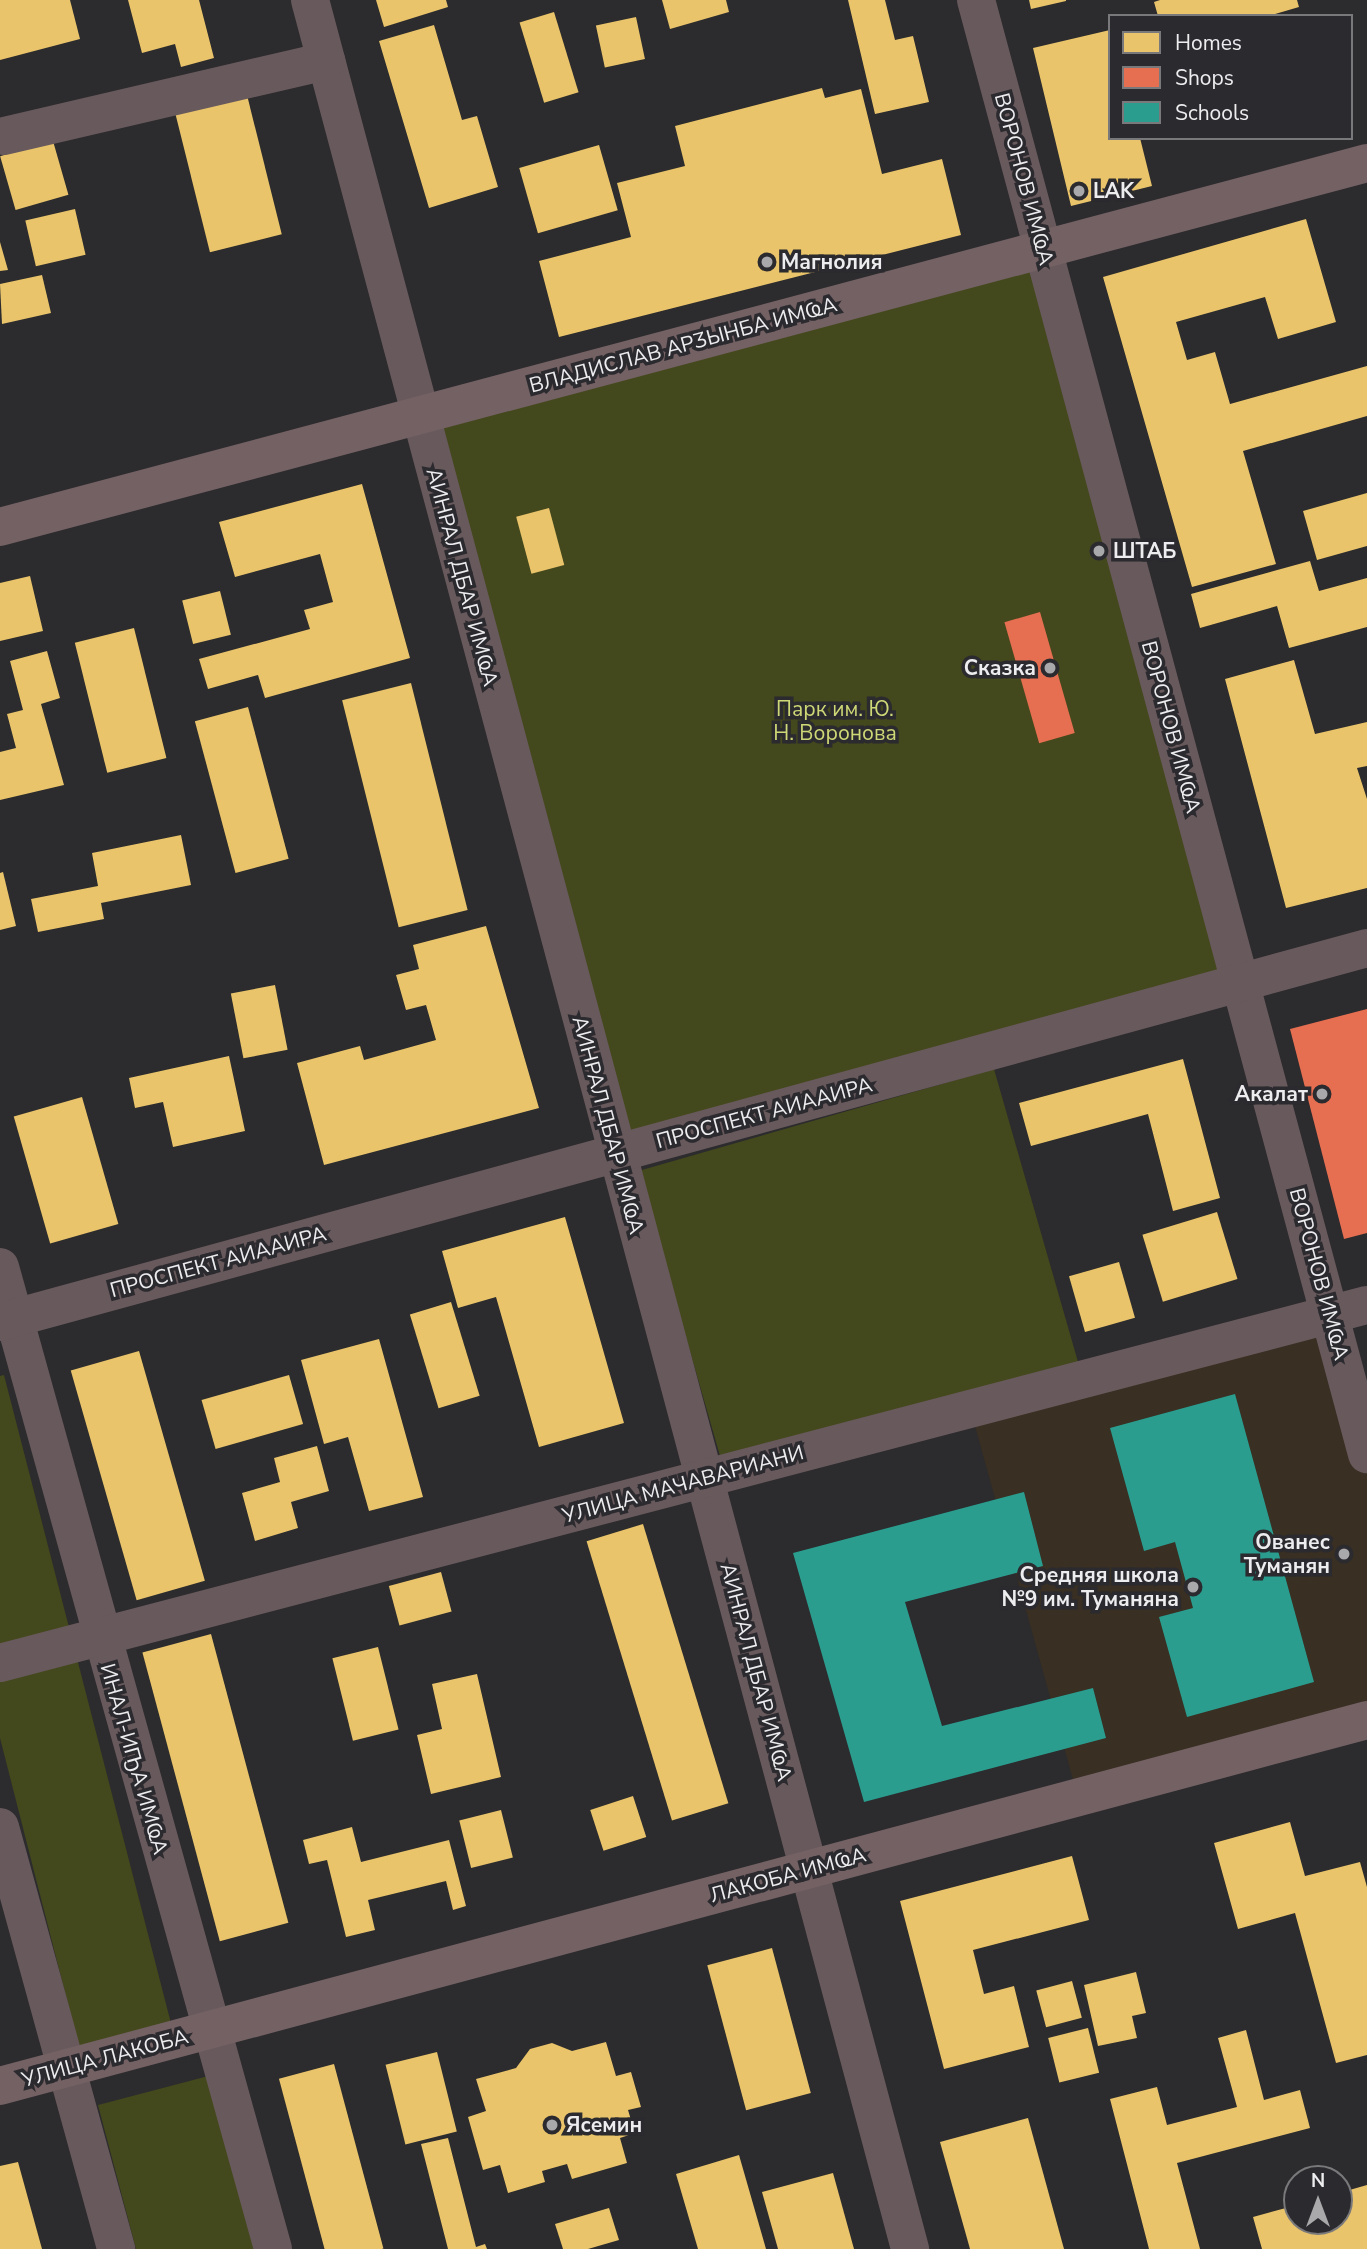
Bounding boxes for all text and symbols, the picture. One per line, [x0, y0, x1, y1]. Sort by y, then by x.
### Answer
legend [1108, 14, 1353, 140]
text: Homes [1175, 29, 1242, 57]
text: Shops [1175, 64, 1234, 92]
street label: ВОРОНОВ ИМҨА [989, 90, 1059, 268]
text: Schools [1175, 99, 1249, 127]
place label: LAK [1093, 178, 1134, 204]
marker: LAK [1071, 183, 1087, 199]
place label: Магнолия [781, 249, 883, 275]
marker: Магнолия [759, 254, 775, 270]
street label: ВЛАДИСЛАВ АРӠЫНБА ИМҨА [526, 292, 840, 398]
street label: АИНРАЛ ДБАР ИМҨА [421, 465, 503, 689]
place label: ШТАБ [1113, 538, 1176, 564]
marker: ШТАБ [1091, 543, 1107, 559]
street label: ВОРОНОВ ИМҨА [1136, 638, 1206, 816]
place label: Сказка [964, 655, 1036, 681]
marker: Сказка [1042, 660, 1058, 676]
park label: Парк им. Ю. Н. Воронова [773, 696, 897, 746]
street label: АИНРАЛ ДБАР ИМҨА [567, 1013, 649, 1237]
street label: ПРОСПЕКТ АИААИРА [653, 1072, 875, 1154]
place label: Акалат [1235, 1081, 1308, 1107]
marker: Акалат [1314, 1086, 1330, 1102]
street label: ВОРОНОВ ИМҨА [1284, 1185, 1354, 1363]
street label: ПРОСПЕКТ АИААИРА [107, 1221, 329, 1303]
street label: УЛИЦА МАЧАВАРИАНИ [560, 1440, 806, 1528]
place label: Ованес Туманян [1244, 1529, 1330, 1579]
marker: Ованес Туманян [1336, 1546, 1352, 1562]
street label: АИНРАЛ ДБАР ИМҨА [715, 1560, 797, 1784]
place label: Средняя школа №9 им. Туманяна [1002, 1562, 1179, 1612]
marker: Средняя школа №9 им. Туманяна [1185, 1579, 1201, 1595]
street label: ИНАЛ-ИҦА ИМҨА [95, 1661, 173, 1857]
street label: ЛАКОБА ИМҨА [707, 1842, 869, 1908]
street label: УЛИЦА ЛАКОБА [19, 2024, 191, 2092]
place label: Ясемин [566, 2112, 642, 2138]
marker: Ясемин [544, 2117, 560, 2133]
north arrow [1283, 2165, 1353, 2235]
text: N [1311, 2168, 1325, 2194]

